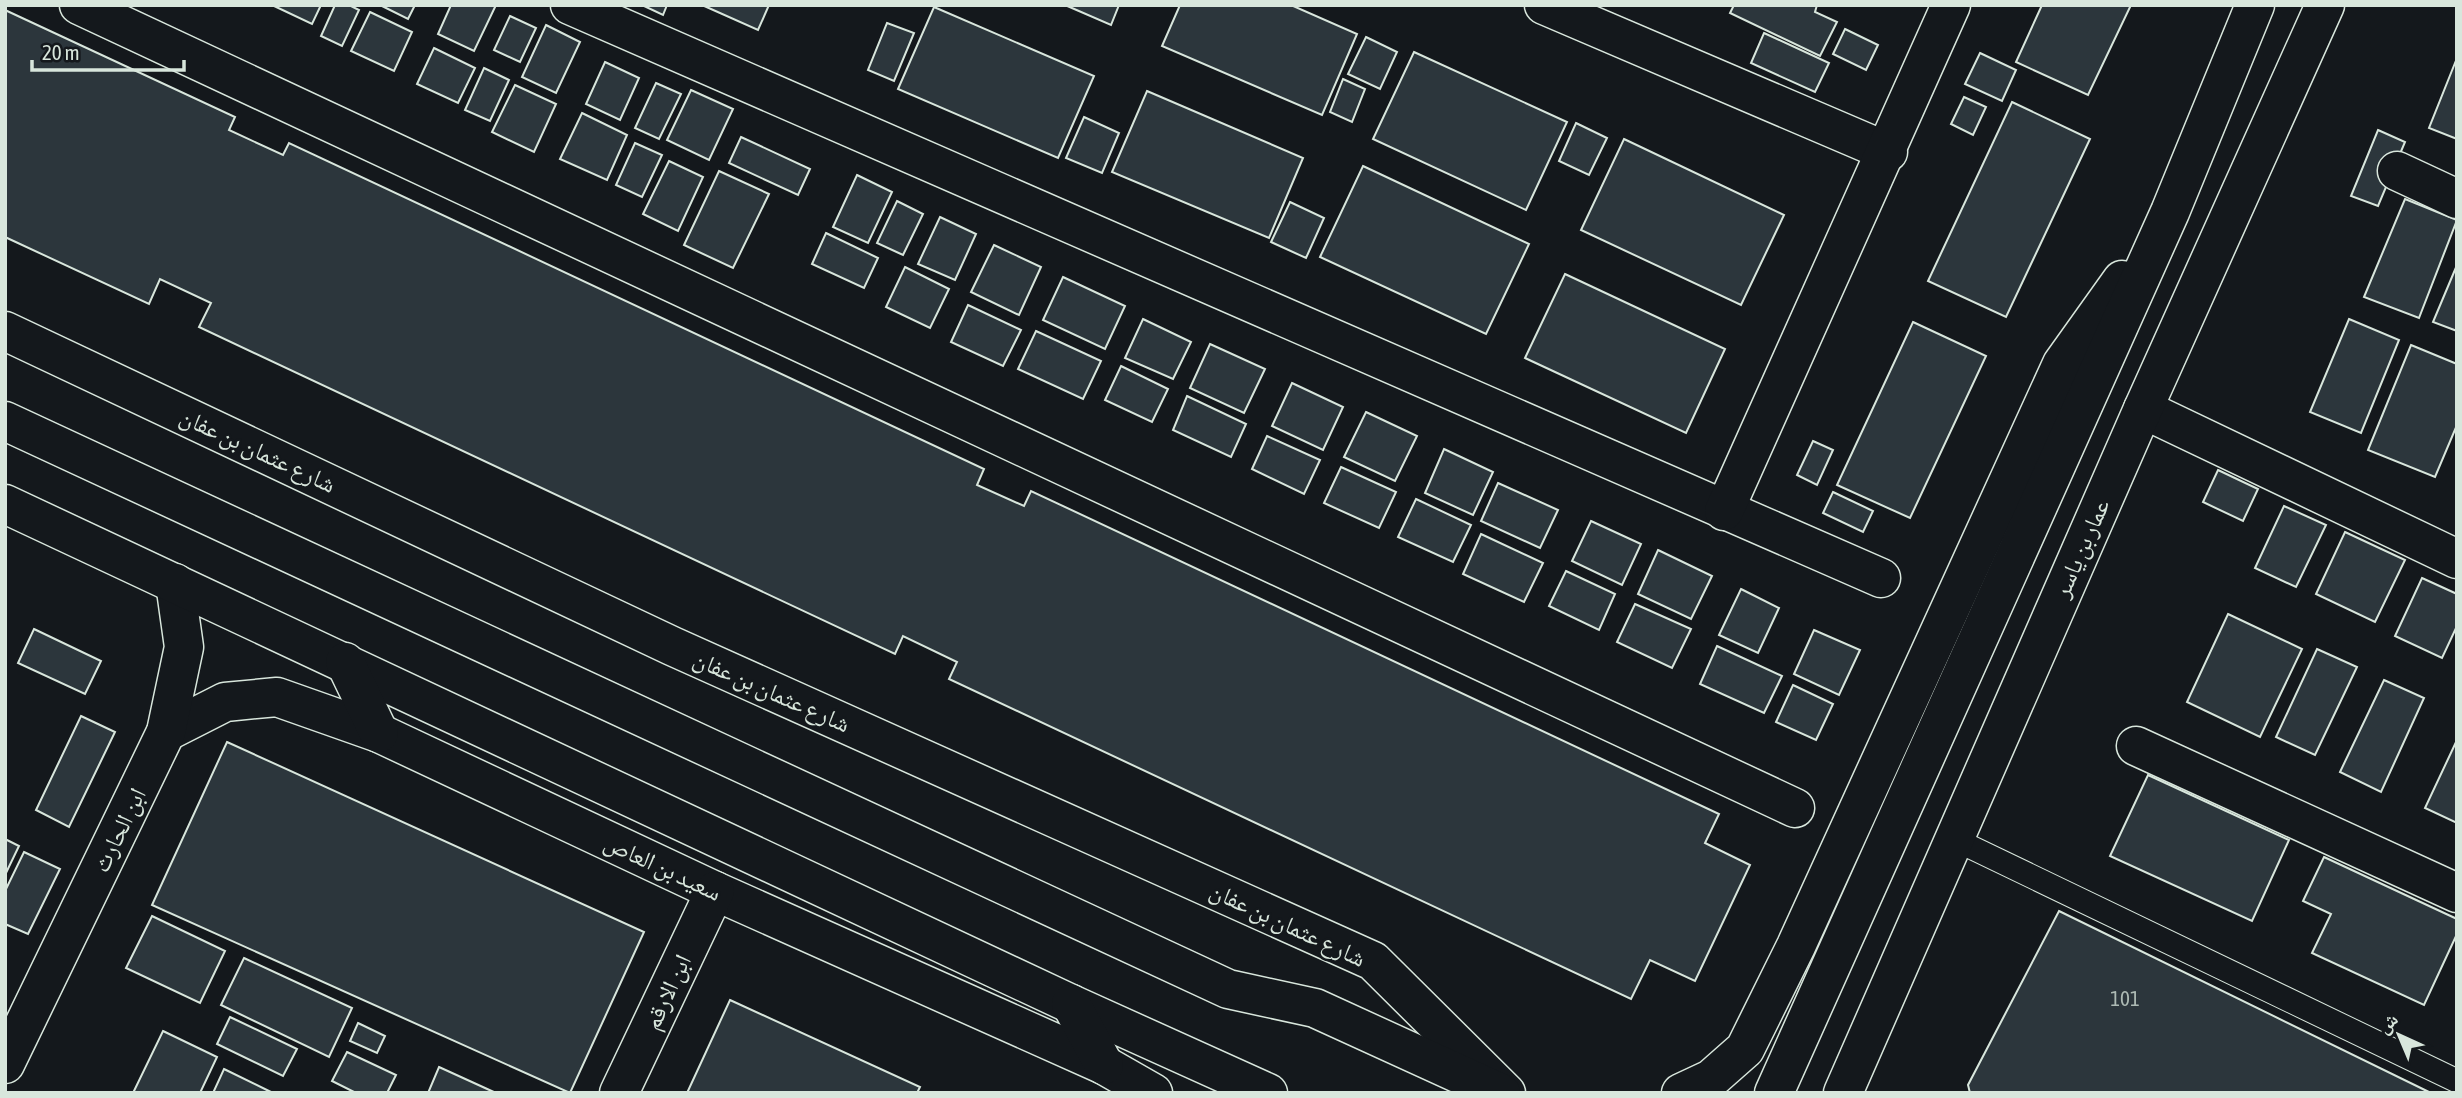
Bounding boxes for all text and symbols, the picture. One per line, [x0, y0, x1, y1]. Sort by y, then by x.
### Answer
scale bar [32, 28, 184, 72]
text: 20 m [42, 40, 80, 64]
street label: شارع عثمان بن عفان [175, 402, 340, 500]
street label: عمار بن ياسر [2047, 495, 2115, 602]
street label: شارع عثمان بن عفان [689, 644, 854, 739]
street label: ابن الحارث [87, 784, 152, 877]
street label: سعيد بن العاص [600, 828, 726, 907]
street label: شارع عثمان بن عفان [1205, 876, 1370, 974]
street label: ابن الارقم [638, 950, 699, 1035]
house number: 101 [2110, 986, 2140, 1010]
north arrow [2364, 1000, 2434, 1070]
text: ش [2372, 1008, 2403, 1038]

